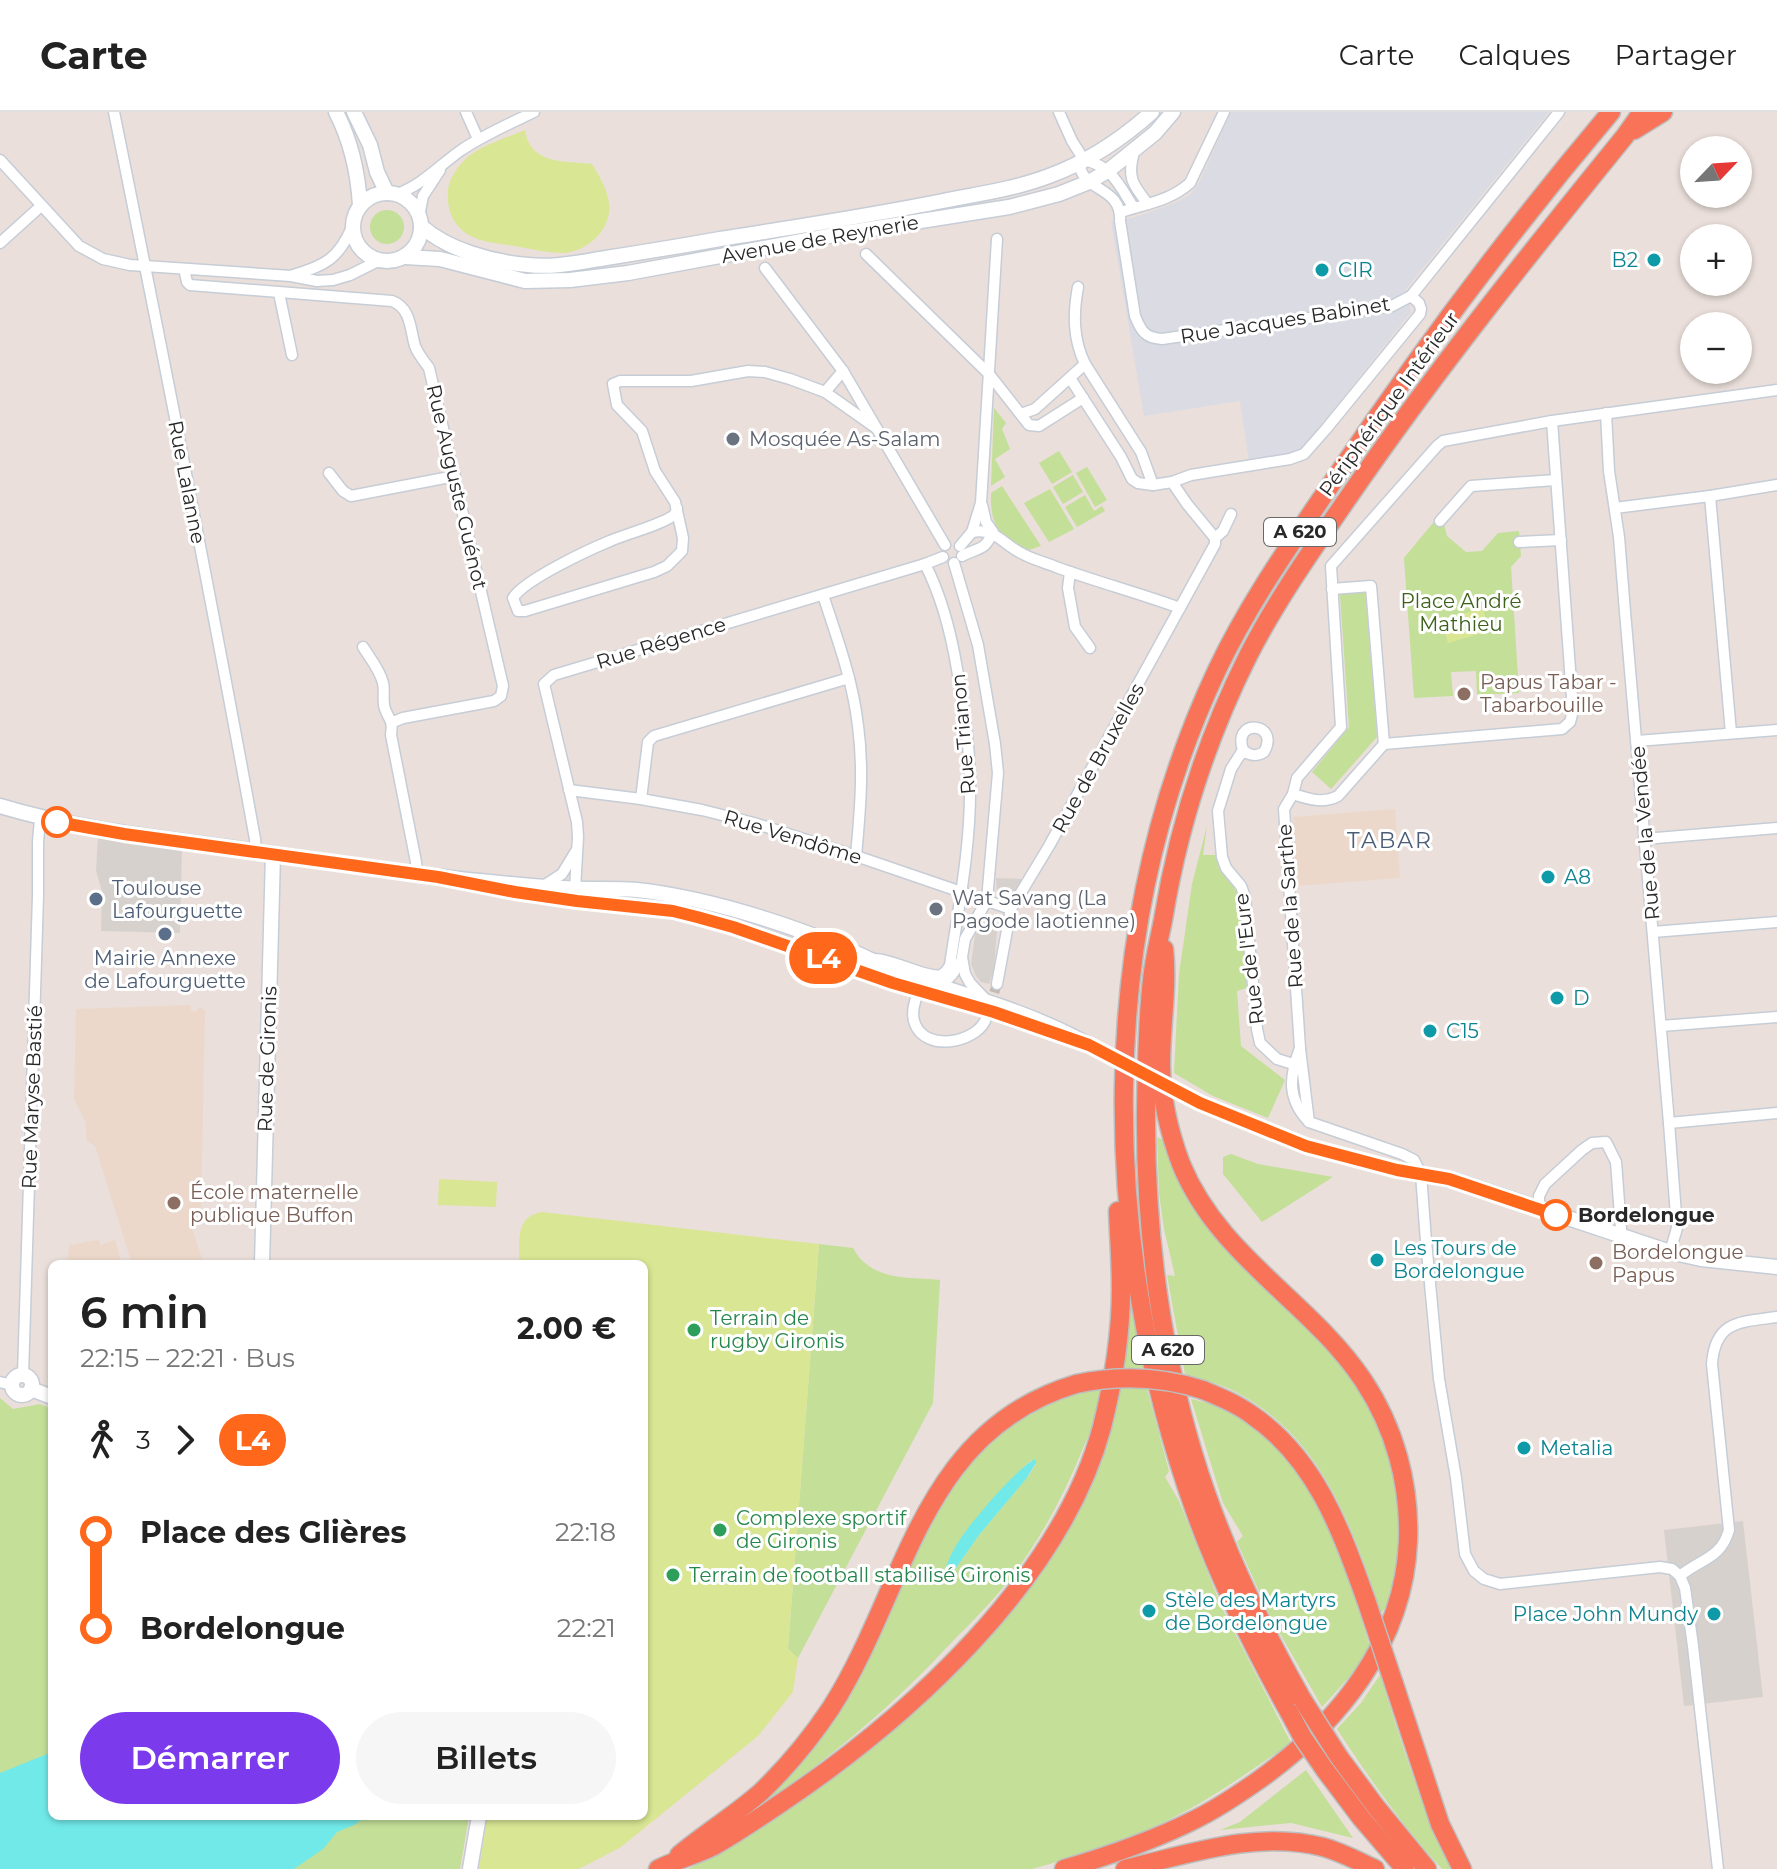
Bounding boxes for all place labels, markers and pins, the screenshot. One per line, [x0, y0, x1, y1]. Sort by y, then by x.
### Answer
place label: B2 [1612, 248, 1638, 272]
marker: B2 [1645, 251, 1663, 269]
place label: CIR [1338, 258, 1373, 282]
marker: CIR [1313, 261, 1331, 279]
place label: Mosquée As-Salam [749, 427, 941, 451]
marker: Mosquée As-Salam [724, 430, 742, 448]
place label: Papus Tabar - Tabarbouille [1480, 670, 1617, 717]
marker: Papus Tabar - Tabarbouille [1455, 685, 1473, 703]
unlabelled marker [42, 807, 72, 837]
place label: A8 [1564, 865, 1591, 889]
marker: A8 [1539, 868, 1557, 886]
place label: Toulouse Lafourguette [112, 876, 243, 923]
place label: Wat Savang (La Pagode laotienne) [952, 886, 1136, 933]
marker: Toulouse Lafourguette [87, 890, 105, 908]
marker: Wat Savang (La Pagode laotienne) [927, 900, 945, 918]
marker: Mairie Annexe de Lafourguette [156, 925, 174, 943]
place label: Mairie Annexe de Lafourguette [84, 946, 246, 993]
place label: D [1573, 986, 1590, 1010]
marker: D [1548, 989, 1566, 1007]
place label: C15 [1446, 1019, 1479, 1043]
marker: C15 [1421, 1022, 1439, 1040]
place label: École maternelle publique Buffon [190, 1180, 359, 1227]
marker: École maternelle publique Buffon [165, 1194, 183, 1212]
marker: Bordelongue [1541, 1200, 1571, 1230]
place label: Bordelongue [1578, 1203, 1715, 1227]
place label: Les Tours de Bordelongue [1393, 1236, 1525, 1283]
place label: Bordelongue Papus [1612, 1240, 1744, 1287]
marker: Les Tours de Bordelongue [1368, 1251, 1386, 1269]
marker: Bordelongue Papus [1587, 1254, 1605, 1272]
place label: Terrain de rugby Gironis [710, 1306, 845, 1353]
marker: Terrain de rugby Gironis [685, 1321, 703, 1339]
place label: Metalia [1540, 1436, 1613, 1460]
marker: Metalia [1515, 1439, 1533, 1457]
place label: Complexe sportif de Gironis [736, 1506, 908, 1553]
marker: Complexe sportif de Gironis [711, 1521, 729, 1539]
place label: Terrain de football stabilisé Gironis [689, 1563, 1031, 1587]
marker: Terrain de football stabilisé Gironis [664, 1566, 682, 1584]
place label: Stèle des Martyrs de Bordelongue [1165, 1588, 1336, 1635]
marker: Stèle des Martyrs de Bordelongue [1140, 1602, 1158, 1620]
place label: Place John Mundy [1513, 1602, 1698, 1626]
marker: Place John Mundy [1705, 1605, 1723, 1623]

